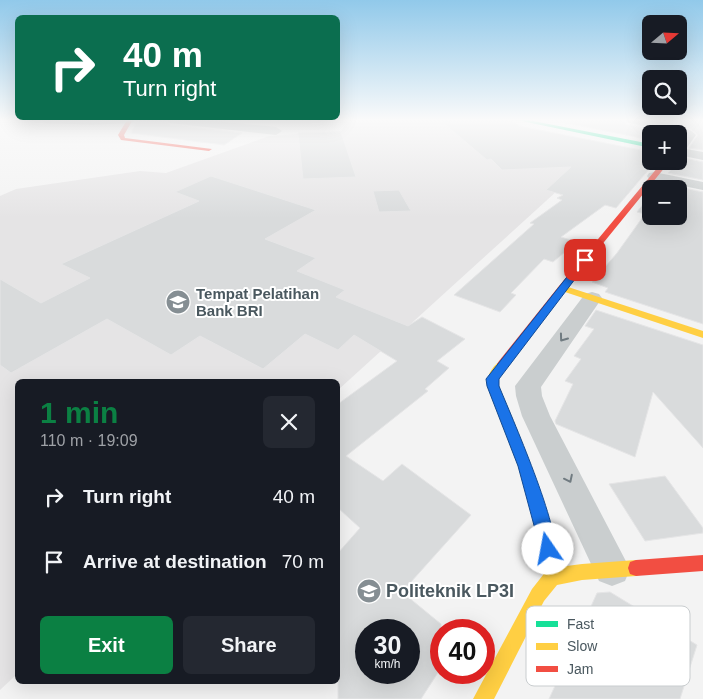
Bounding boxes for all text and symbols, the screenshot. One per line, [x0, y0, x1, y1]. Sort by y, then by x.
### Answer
north arrow [642, 15, 688, 60]
map controls [642, 15, 687, 225]
icon: right [40, 35, 105, 100]
text: 40 m [123, 35, 203, 74]
button: search [642, 70, 687, 115]
text: Turn right [123, 76, 216, 101]
button: + [642, 125, 687, 170]
button: − [642, 180, 687, 225]
pin [564, 239, 606, 281]
icon: arrive [571, 246, 599, 274]
place label: Tempat Pelatihan Bank BRI [196, 285, 319, 319]
school or university icon: Tempat Pelatihan Bank BRI [165, 289, 191, 315]
one-way arrow [560, 332, 569, 342]
text: 1 min [40, 396, 118, 429]
button: close [263, 396, 315, 448]
text: 110 m · 19:09 [40, 432, 138, 449]
one-way arrow [563, 474, 573, 483]
icon: right [40, 483, 68, 511]
text: Turn right [83, 486, 171, 507]
text: 40 m [273, 486, 315, 507]
position arrow [521, 522, 573, 574]
icon: arrive [40, 548, 68, 576]
text: Arrive at destination [83, 551, 267, 572]
text: 70 m [282, 551, 324, 572]
school or university icon: Politeknik LP3I [356, 578, 382, 604]
place label: Politeknik LP3I [386, 581, 514, 601]
legend [526, 606, 690, 686]
button: Exit [40, 616, 173, 674]
button: Share [183, 616, 315, 674]
text: Fast [567, 616, 594, 632]
speed limit sign: 40 [430, 619, 495, 684]
text: 30 [374, 631, 401, 659]
text: Slow [567, 638, 598, 654]
text: km/h [374, 657, 401, 671]
text: Jam [567, 661, 593, 677]

